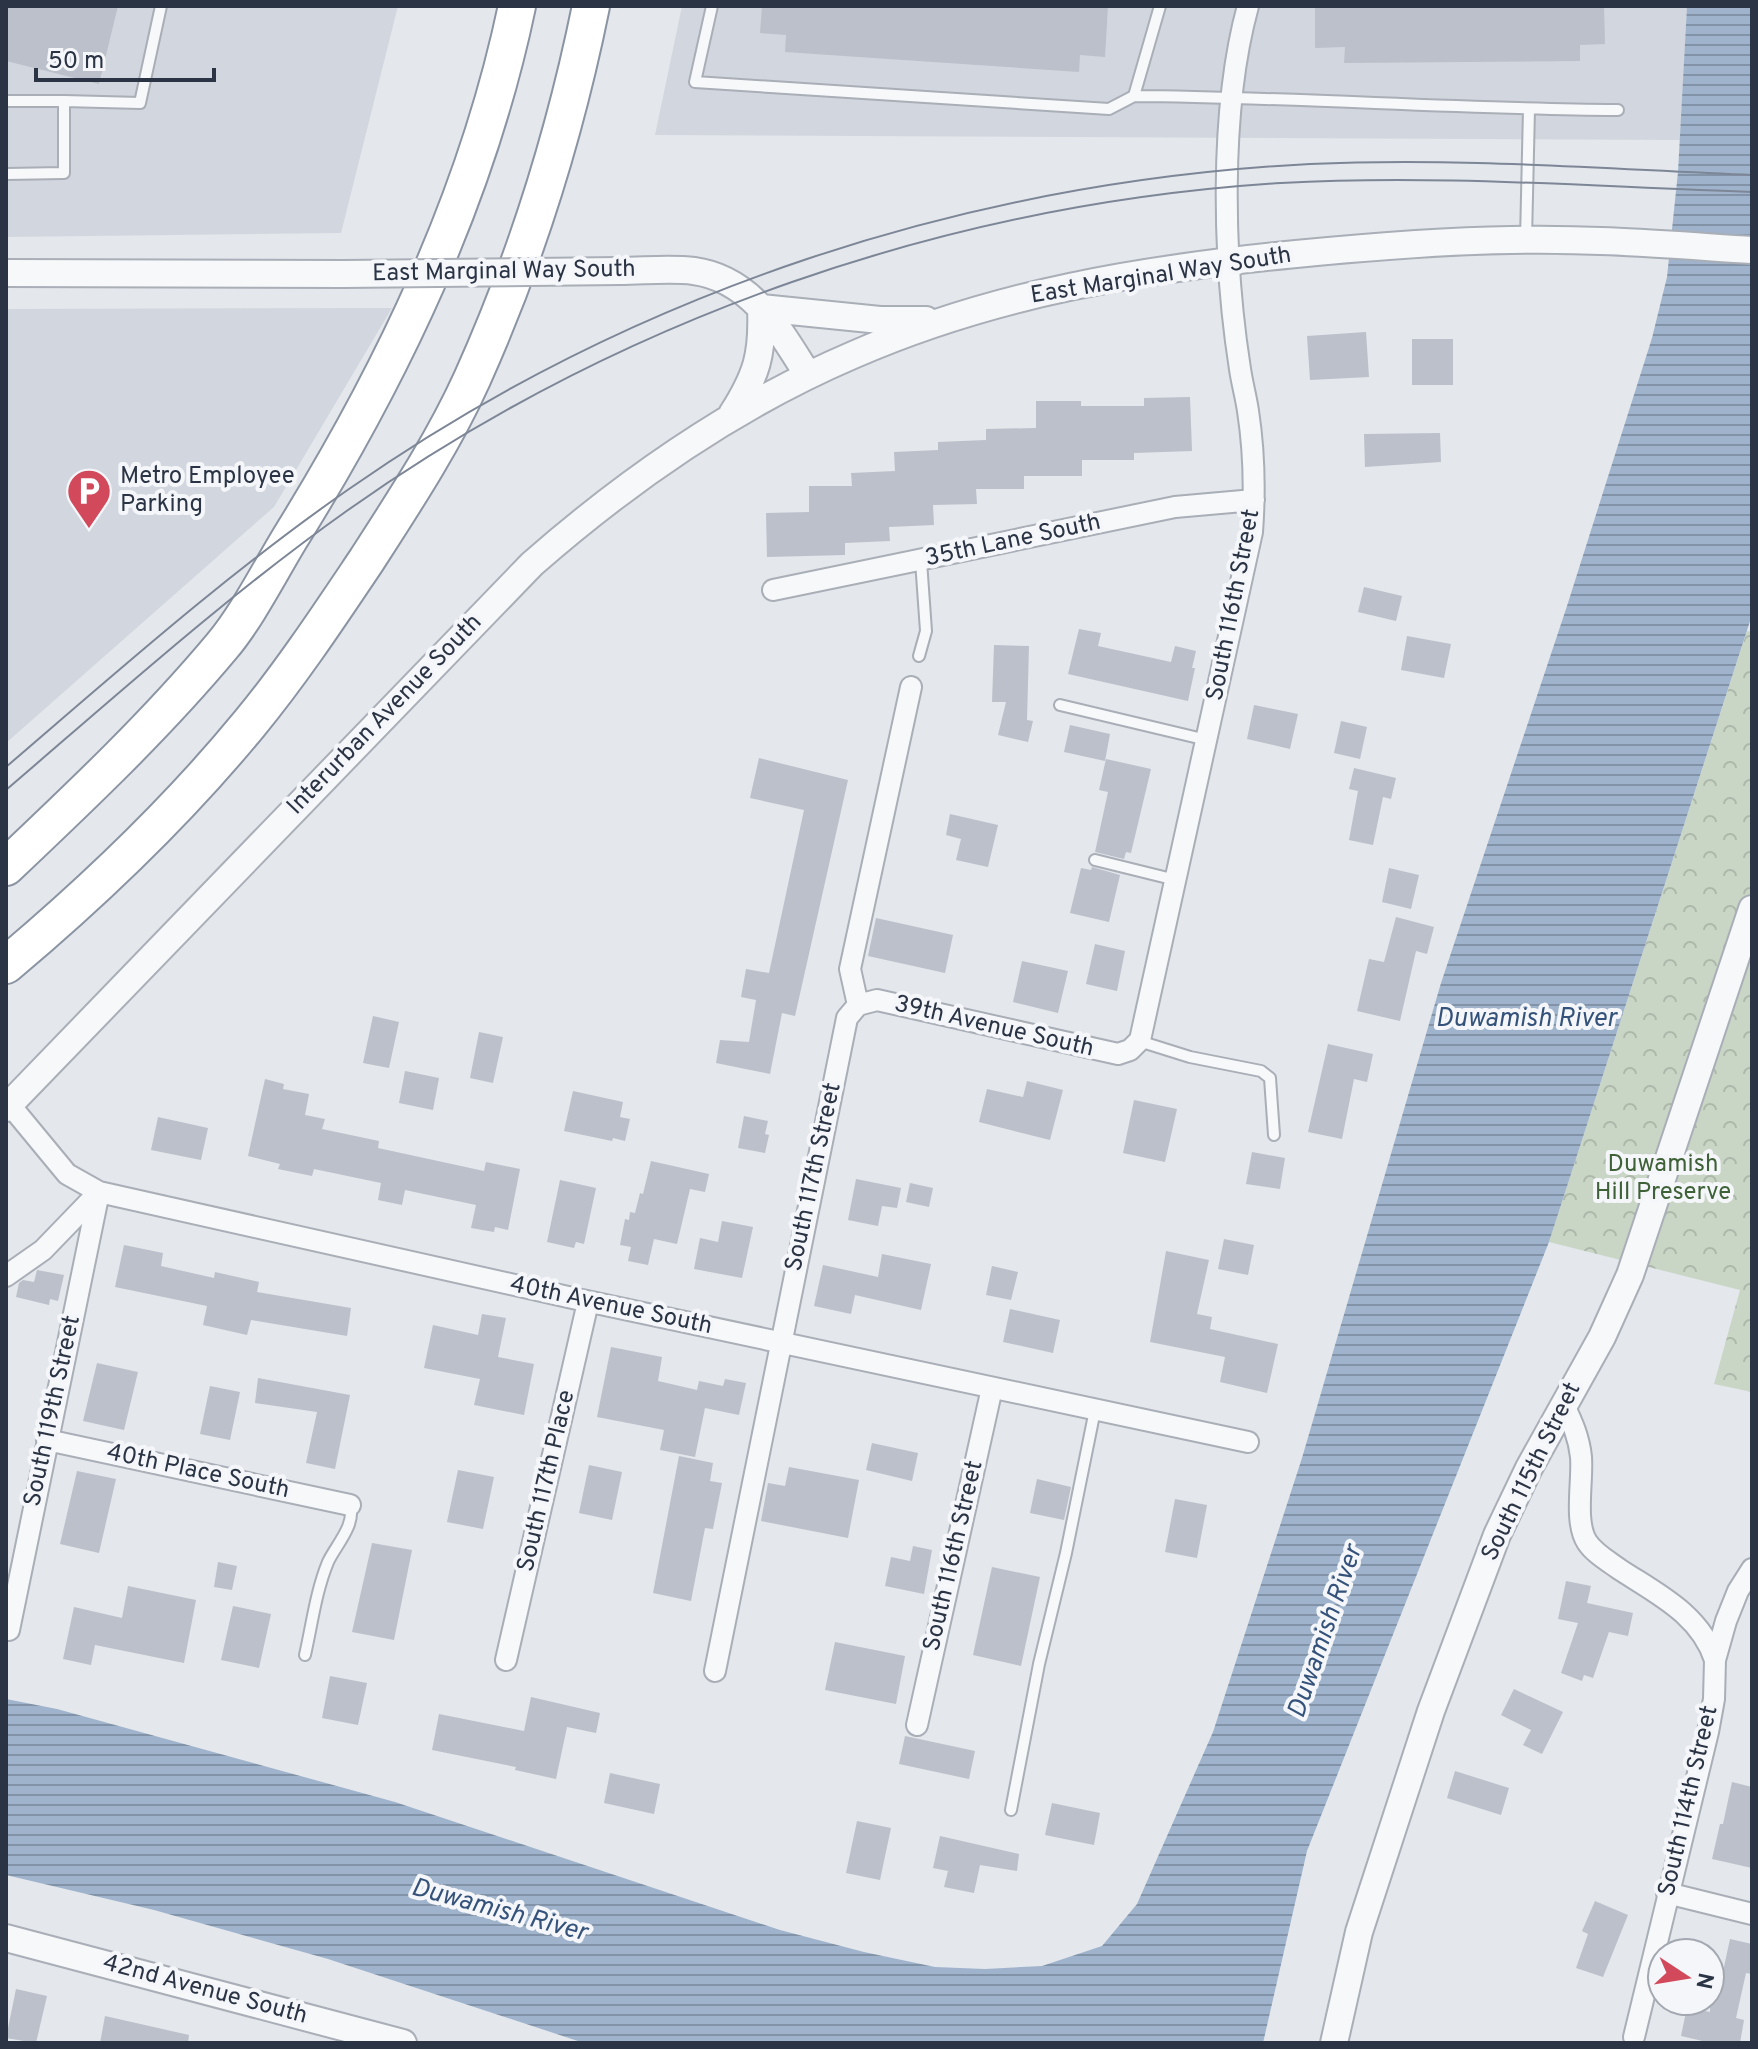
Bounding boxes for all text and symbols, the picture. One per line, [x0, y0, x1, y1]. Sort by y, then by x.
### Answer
scale bar [36, 32, 214, 82]
text: 50 m [48, 47, 104, 77]
street label: East Marginal Way South [1028, 241, 1294, 311]
street label: East Marginal Way South [372, 255, 636, 289]
place label: Metro Employee Parking [120, 462, 295, 520]
parking icon: Metro Employee Parking [65, 467, 113, 530]
street label: South 116th Street [1201, 507, 1267, 703]
street label: 35th Lane South [922, 508, 1104, 574]
street label: Interurban Avenue South [281, 608, 489, 822]
street label: 39th Avenue South [891, 989, 1097, 1065]
water label: Duwamish River [1436, 1003, 1618, 1036]
street label: South 117th Street [779, 1080, 849, 1274]
park label: Duwamish Hill Preserve [1595, 1150, 1731, 1208]
street label: 40th Avenue South [507, 1270, 715, 1342]
street label: South 119th Street [18, 1313, 88, 1509]
street label: South 115th Street [1476, 1378, 1588, 1566]
street label: South 117th Place [512, 1387, 582, 1575]
street label: 40th Place South [104, 1438, 292, 1506]
street label: South 116th Street [917, 1458, 991, 1654]
water label: Duwamish River [1281, 1539, 1372, 1723]
street label: South 114th Street [1652, 1703, 1726, 1899]
water label: Duwamish River [407, 1872, 593, 1951]
north arrow [1646, 1937, 1726, 2017]
street label: 42nd Avenue South [99, 1948, 311, 2032]
text: N [1688, 1970, 1718, 1991]

